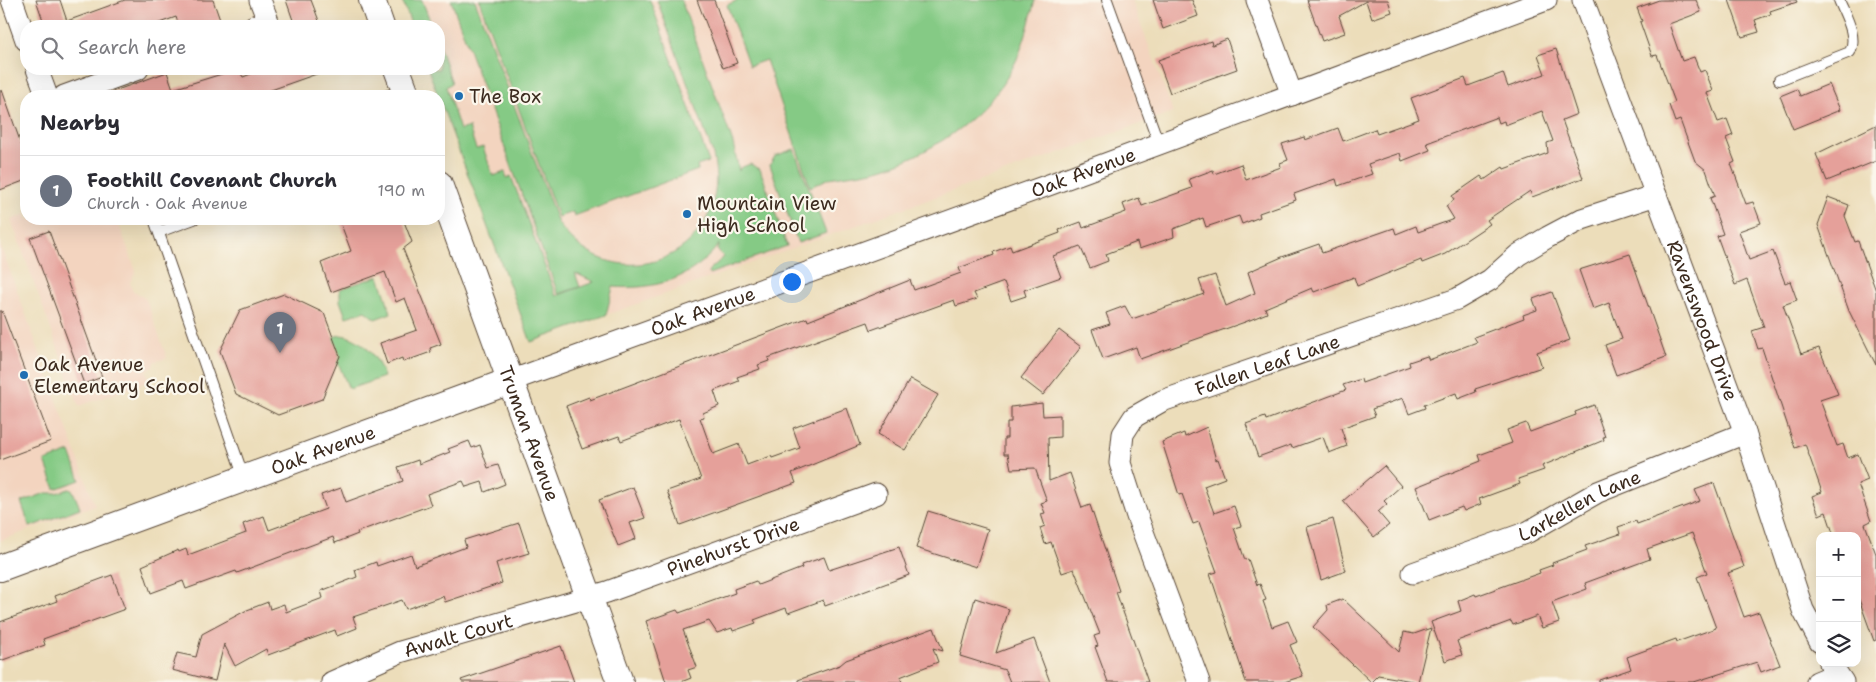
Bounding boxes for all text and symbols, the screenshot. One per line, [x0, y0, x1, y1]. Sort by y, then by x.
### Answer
search box [20, 20, 445, 75]
icon: search [38, 34, 66, 62]
text: Search here [78, 35, 187, 60]
place label: The Box [469, 84, 541, 109]
marker: The Box [453, 90, 465, 102]
text: Nearby [40, 109, 120, 137]
street label: Oak Avenue [1027, 141, 1139, 203]
text: Foothill Covenant Church [87, 168, 337, 193]
text: 1 [52, 180, 60, 201]
text: 190 m [378, 180, 425, 201]
place label: Mountain View High School [697, 191, 837, 238]
text: Church · Oak Avenue [87, 193, 248, 214]
marker: Mountain View High School [681, 208, 693, 220]
street label: Ravenswood Drive [1661, 237, 1744, 404]
your location [779, 269, 805, 295]
street label: Oak Avenue [647, 280, 759, 341]
pin: 1 [264, 312, 296, 353]
street label: Fallen Leaf Lane [1192, 328, 1343, 401]
place label: Oak Avenue Elementary School [34, 352, 205, 399]
street label: Truman Avenue [493, 362, 566, 504]
marker: Oak Avenue Elementary School [18, 369, 30, 381]
street label: Oak Avenue [267, 419, 379, 480]
street label: Larkellen Lane [1515, 464, 1644, 547]
street label: Pinehurst Drive [663, 510, 803, 582]
map controls [1816, 532, 1861, 667]
button: + [1816, 532, 1861, 577]
button: − [1816, 577, 1861, 622]
street label: Awalt Court [401, 607, 516, 663]
button: layers [1816, 622, 1861, 667]

